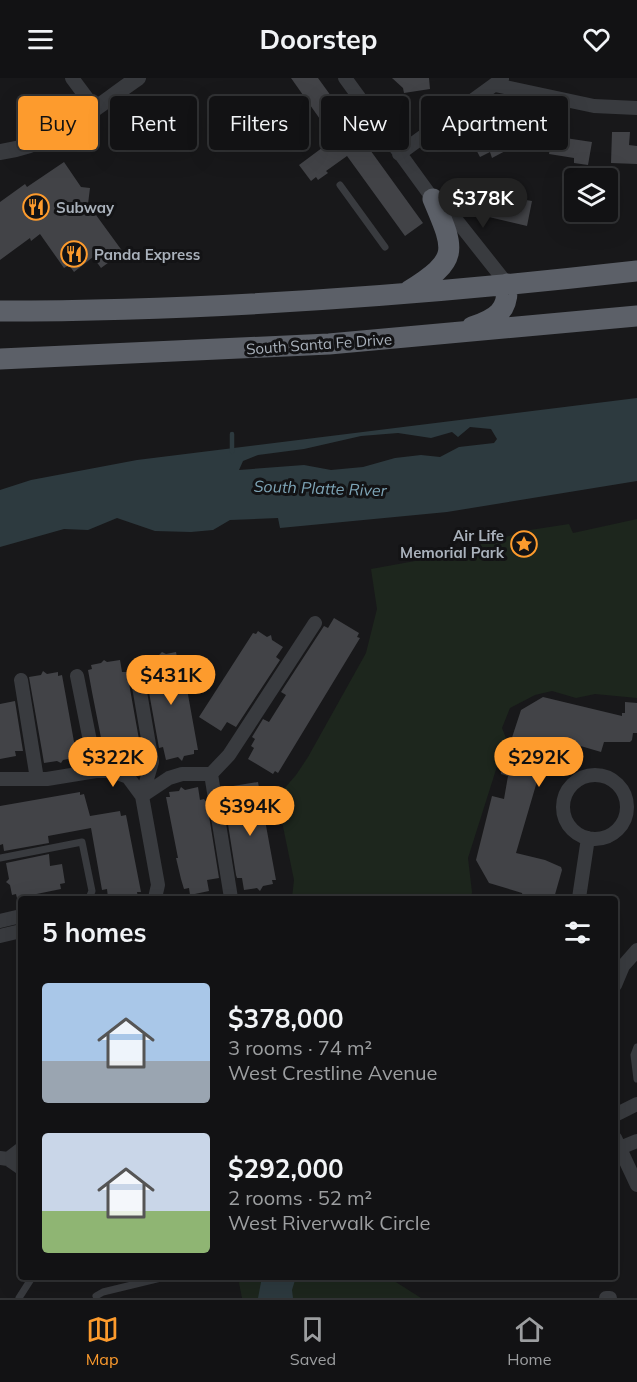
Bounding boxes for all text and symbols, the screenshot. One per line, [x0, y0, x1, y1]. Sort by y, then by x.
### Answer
text: Doorstep [259, 22, 378, 56]
icon: menu [24, 23, 57, 56]
icon: heart [580, 23, 613, 56]
chip: Buy [18, 96, 98, 150]
chip: Rent [110, 96, 197, 150]
chip: Filters [209, 96, 309, 150]
chip: New [321, 96, 409, 150]
chip: Apartment [421, 96, 568, 150]
map controls [564, 168, 618, 222]
button: layers [564, 168, 618, 222]
pin: $378K [441, 178, 525, 229]
text: $378K [452, 185, 514, 210]
restaurant icon: Subway [21, 192, 51, 222]
place label: Subway [56, 198, 115, 217]
restaurant icon: Panda Express [59, 239, 89, 269]
place label: Panda Express [94, 245, 200, 264]
street label: South Santa Fe Drive [245, 329, 393, 359]
water label: South Platte River [253, 476, 388, 500]
place label: Air Life Memorial Park [400, 526, 505, 562]
place icon: Air Life Memorial Park [509, 529, 539, 559]
pin: $431K [129, 655, 213, 706]
text: $431K [140, 662, 202, 687]
pin: $322K [71, 737, 155, 788]
pin: $292K [497, 737, 581, 788]
text: $322K [82, 744, 144, 769]
text: $292K [508, 744, 570, 769]
pin: $394K [208, 786, 292, 837]
text: $394K [219, 793, 281, 818]
text: 5 homes [42, 916, 146, 949]
icon: filters [561, 916, 594, 949]
text: $378,000 [228, 1002, 344, 1035]
icon: home [90, 1007, 162, 1079]
text: 3 rooms · 74 m² [228, 1035, 372, 1060]
text: West Crestline Avenue [228, 1060, 438, 1085]
text: $292,000 [228, 1152, 344, 1185]
icon: home [90, 1157, 162, 1229]
text: 2 rooms · 52 m² [228, 1185, 372, 1210]
text: West Riverwalk Circle [228, 1210, 430, 1235]
tab: Map [86, 1313, 119, 1369]
tab: Saved [290, 1313, 336, 1369]
tab: Home [507, 1313, 551, 1369]

